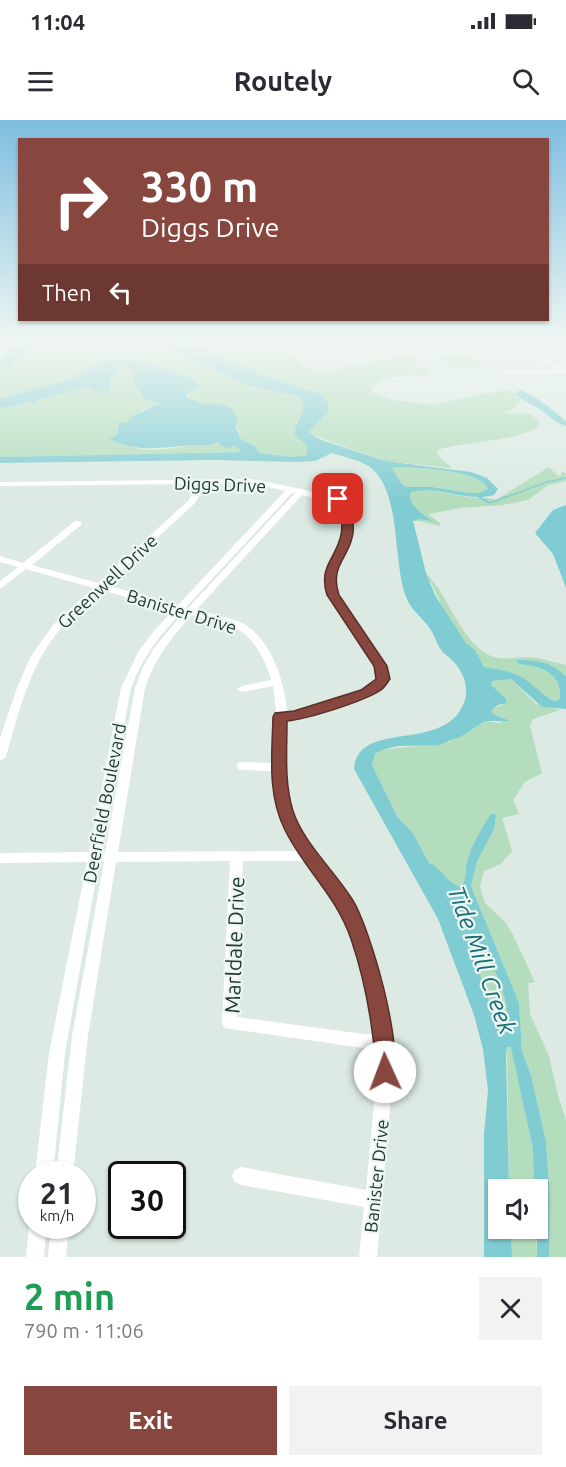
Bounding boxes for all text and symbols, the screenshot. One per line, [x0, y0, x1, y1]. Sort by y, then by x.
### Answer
text: 11:04 [30, 9, 85, 34]
icon: menu [24, 65, 57, 98]
icon: search [509, 65, 542, 98]
text: Routely [234, 66, 332, 96]
icon: right [42, 162, 120, 240]
text: 330 m [141, 163, 258, 210]
text: Diggs Drive [141, 212, 279, 242]
icon: left [104, 276, 137, 309]
text: Then [42, 280, 92, 305]
street label: Diggs Drive [174, 472, 266, 496]
pin [312, 473, 363, 524]
icon: arrive [321, 482, 354, 515]
street label: Greenwell Drive [53, 530, 161, 632]
street label: Banister Drive [125, 585, 239, 637]
street label: Deerfield Boulevard [79, 721, 129, 885]
street label: Marldale Drive [220, 876, 248, 1014]
water label: Tide Mill Creek [443, 882, 522, 1038]
position arrow [353, 1040, 417, 1104]
street label: Banister Drive [360, 1118, 392, 1234]
speed limit sign: 30 [108, 1161, 186, 1239]
text: 21 [40, 1176, 74, 1210]
map controls [488, 1179, 548, 1239]
button: sound [488, 1179, 548, 1239]
text: km/h [40, 1207, 74, 1224]
text: 2 min [24, 1276, 115, 1317]
button: close [479, 1277, 542, 1340]
text: 790 m · 11:06 [24, 1319, 144, 1342]
button: Exit [24, 1386, 277, 1455]
button: Share [289, 1386, 542, 1455]

